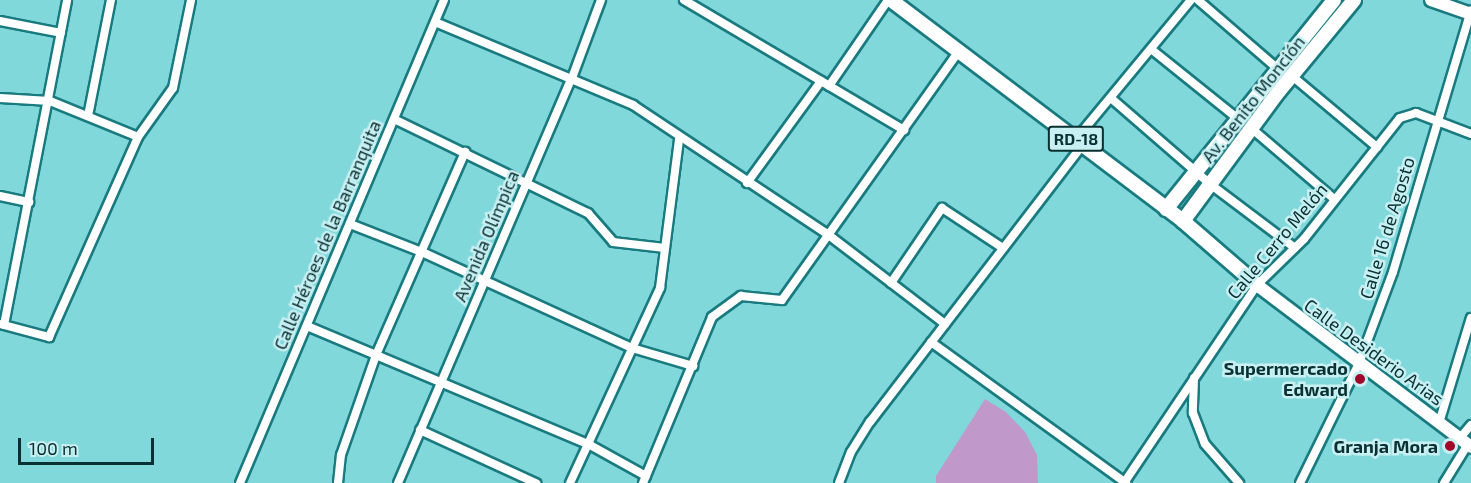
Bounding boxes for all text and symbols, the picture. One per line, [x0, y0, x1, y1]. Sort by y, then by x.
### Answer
street label: Av. Benito Monción [1197, 31, 1309, 167]
street label: Calle Héroes de la Barranquita [269, 117, 385, 353]
road number: RD-18 [1048, 126, 1104, 152]
street label: Calle 16 de Agosto [1355, 154, 1419, 302]
street label: Avenida Olímpica [449, 167, 523, 305]
street label: Calle Cerro Melón [1222, 179, 1332, 303]
street label: Calle Desiderio Arias [1300, 294, 1448, 410]
place label: Supermercado Edward [1224, 358, 1348, 400]
marker: Supermercado Edward [1353, 372, 1367, 386]
scale bar [21, 426, 158, 464]
place label: Granja Mora [1334, 435, 1438, 457]
text: 100 m [29, 437, 78, 459]
marker: Granja Mora [1443, 439, 1457, 453]

